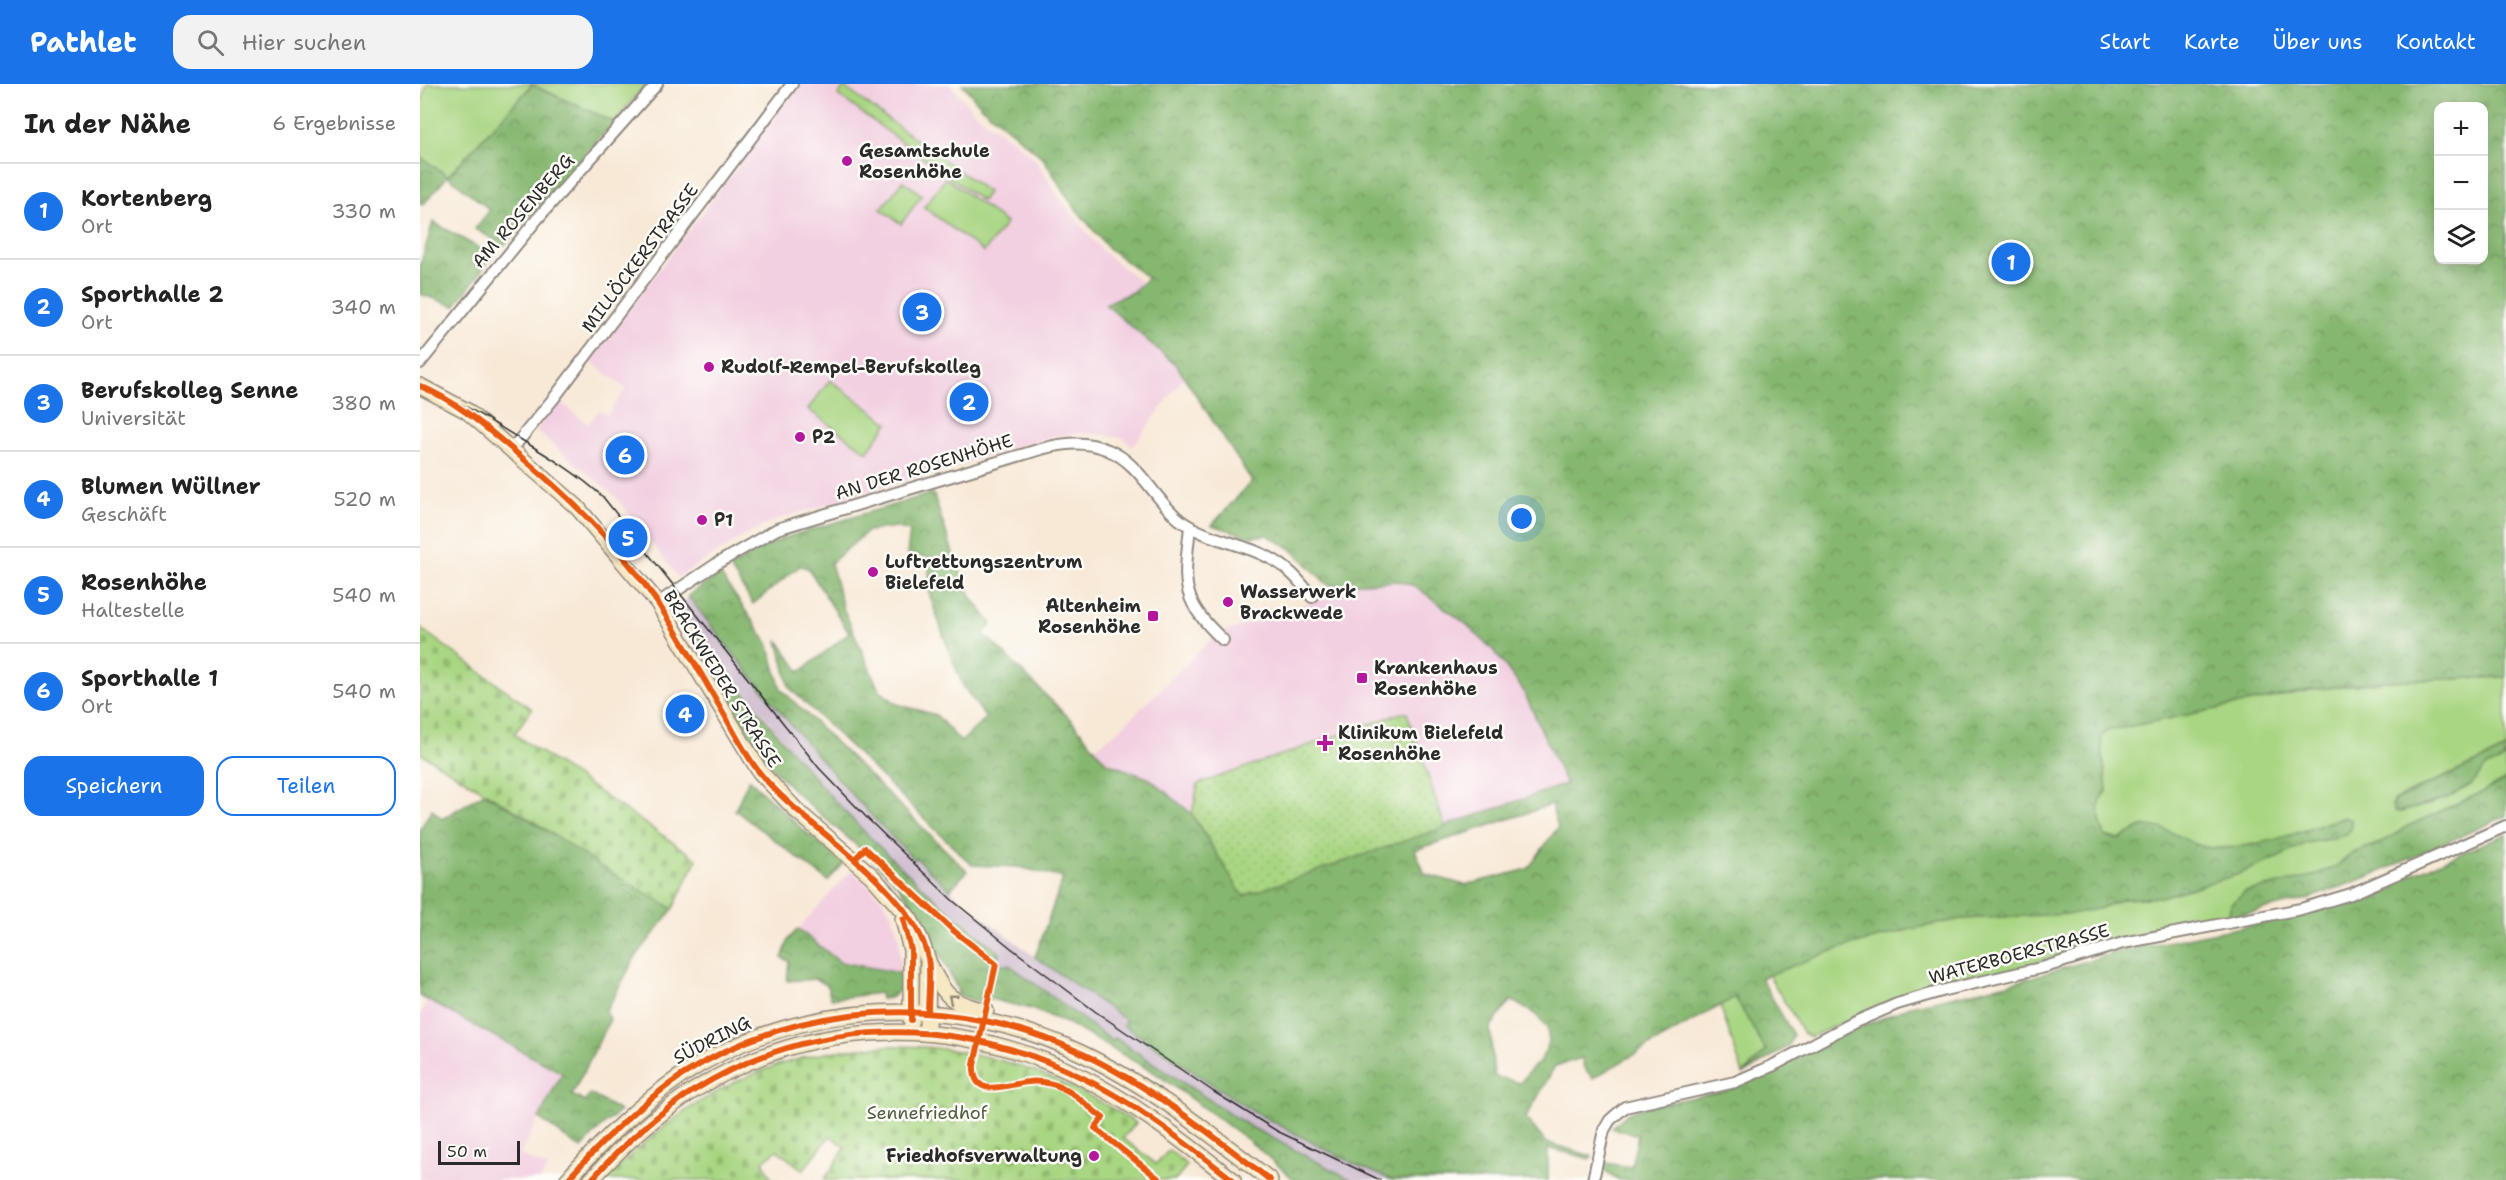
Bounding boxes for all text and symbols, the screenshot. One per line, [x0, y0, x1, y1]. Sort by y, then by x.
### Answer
search box [173, 15, 593, 69]
text: Pathlet [30, 23, 137, 61]
icon: search [194, 26, 227, 59]
text: Hier suchen [242, 28, 366, 57]
text: Start [2100, 28, 2151, 56]
text: Karte [2184, 28, 2240, 56]
text: Über uns [2273, 28, 2363, 56]
text: Kontakt [2396, 28, 2476, 56]
map controls [2434, 102, 2488, 264]
button: + [2434, 102, 2488, 156]
text: In der Nähe [24, 106, 191, 141]
text: 6 Ergebnisse [272, 110, 396, 136]
place label: Gesamtschule Rosenhöhe [859, 139, 990, 184]
street label: AM ROSENBERG [467, 148, 580, 273]
marker: Gesamtschule Rosenhöhe [840, 154, 854, 168]
button: − [2434, 156, 2488, 210]
street label: MILLÖCKERSTRASSE [576, 179, 704, 337]
text: Kortenberg [81, 184, 212, 213]
text: 1 [39, 198, 48, 224]
text: 330 m [332, 198, 396, 224]
button: layers [2434, 210, 2488, 264]
text: Ort [81, 213, 113, 239]
pin: 1 [1992, 240, 2030, 285]
text: Sporthalle 2 [81, 280, 224, 309]
pin: 3 [902, 290, 942, 334]
text: 2 [37, 294, 51, 320]
text: 340 m [331, 294, 396, 320]
text: Ort [81, 309, 113, 335]
place label: Rudolf-Rempel-Berufskolleg [721, 355, 981, 379]
marker: Rudolf-Rempel-Berufskolleg [702, 360, 716, 374]
text: Berufskolleg Senne [81, 376, 298, 405]
pin: 2 [950, 380, 988, 424]
text: 3 [37, 390, 51, 416]
text: 380 m [331, 390, 396, 416]
text: Universität [81, 405, 186, 431]
place label: P2 [812, 425, 836, 449]
street label: AN DER ROSENHÖHE [832, 429, 1016, 505]
marker: P2 [793, 430, 807, 444]
pin: 6 [606, 432, 644, 478]
text: Blumen Wüllner [81, 472, 261, 501]
text: 4 [37, 486, 51, 512]
text: 520 m [333, 486, 396, 512]
text: Geschäft [81, 501, 167, 527]
your location [1507, 504, 1536, 533]
place label: P1 [714, 508, 733, 532]
marker: P1 [695, 513, 709, 527]
pin: 5 [608, 516, 648, 560]
place label: Luftrettungszentrum Bielefeld [885, 550, 1083, 595]
marker: Luftrettungszentrum Bielefeld [866, 565, 880, 579]
text: Rosenhöhe [81, 568, 207, 597]
place label: Wasserwerk Brackwede [1240, 580, 1357, 625]
text: 5 [37, 582, 50, 608]
text: 540 m [332, 582, 396, 608]
street label: BRACKWEDER STRASSE [658, 586, 786, 772]
place label: Altenheim Rosenhöhe [1038, 594, 1142, 639]
marker: Wasserwerk Brackwede [1221, 595, 1235, 609]
text: Haltestelle [81, 597, 185, 623]
marker: Altenheim Rosenhöhe [1146, 609, 1160, 623]
place label: Krankenhaus Rosenhöhe [1374, 656, 1498, 701]
text: Sporthalle 1 [81, 664, 218, 693]
marker: Krankenhaus Rosenhöhe [1355, 671, 1369, 685]
text: 6 [37, 678, 51, 704]
text: 540 m [332, 678, 396, 704]
pin: 4 [666, 692, 704, 736]
text: Ort [81, 693, 113, 719]
place label: Klinikum Bielefeld Rosenhöhe [1338, 721, 1503, 766]
marker: Klinikum Bielefeld Rosenhöhe [1316, 734, 1334, 752]
button: Speichern [24, 756, 204, 816]
button: Teilen [216, 756, 396, 816]
street label: WATERBOERSTRASSE [1926, 918, 2112, 990]
one-way arrow [948, 994, 959, 1005]
street label: SÜDRING [669, 1010, 755, 1070]
park label: Sennefriedhof [867, 1101, 988, 1125]
scale bar [438, 1138, 520, 1166]
text: 50 m [447, 1141, 487, 1162]
place label: Friedhofsverwaltung [886, 1144, 1082, 1168]
marker: Friedhofsverwaltung [1087, 1149, 1101, 1163]

